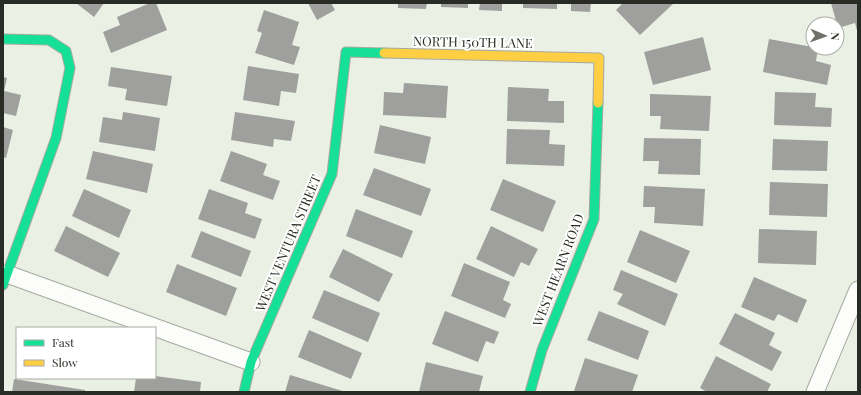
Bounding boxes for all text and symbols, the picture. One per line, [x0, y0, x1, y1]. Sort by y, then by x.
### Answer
north arrow [805, 16, 845, 56]
street label: NORTH 150TH LANE [413, 32, 533, 51]
text: N [828, 32, 843, 41]
street label: WEST VENTURA STREET [251, 172, 324, 315]
street label: WEST HEARN ROAD [528, 211, 587, 330]
legend [16, 327, 156, 379]
text: Fast [52, 334, 75, 350]
text: Slow [52, 354, 78, 370]

